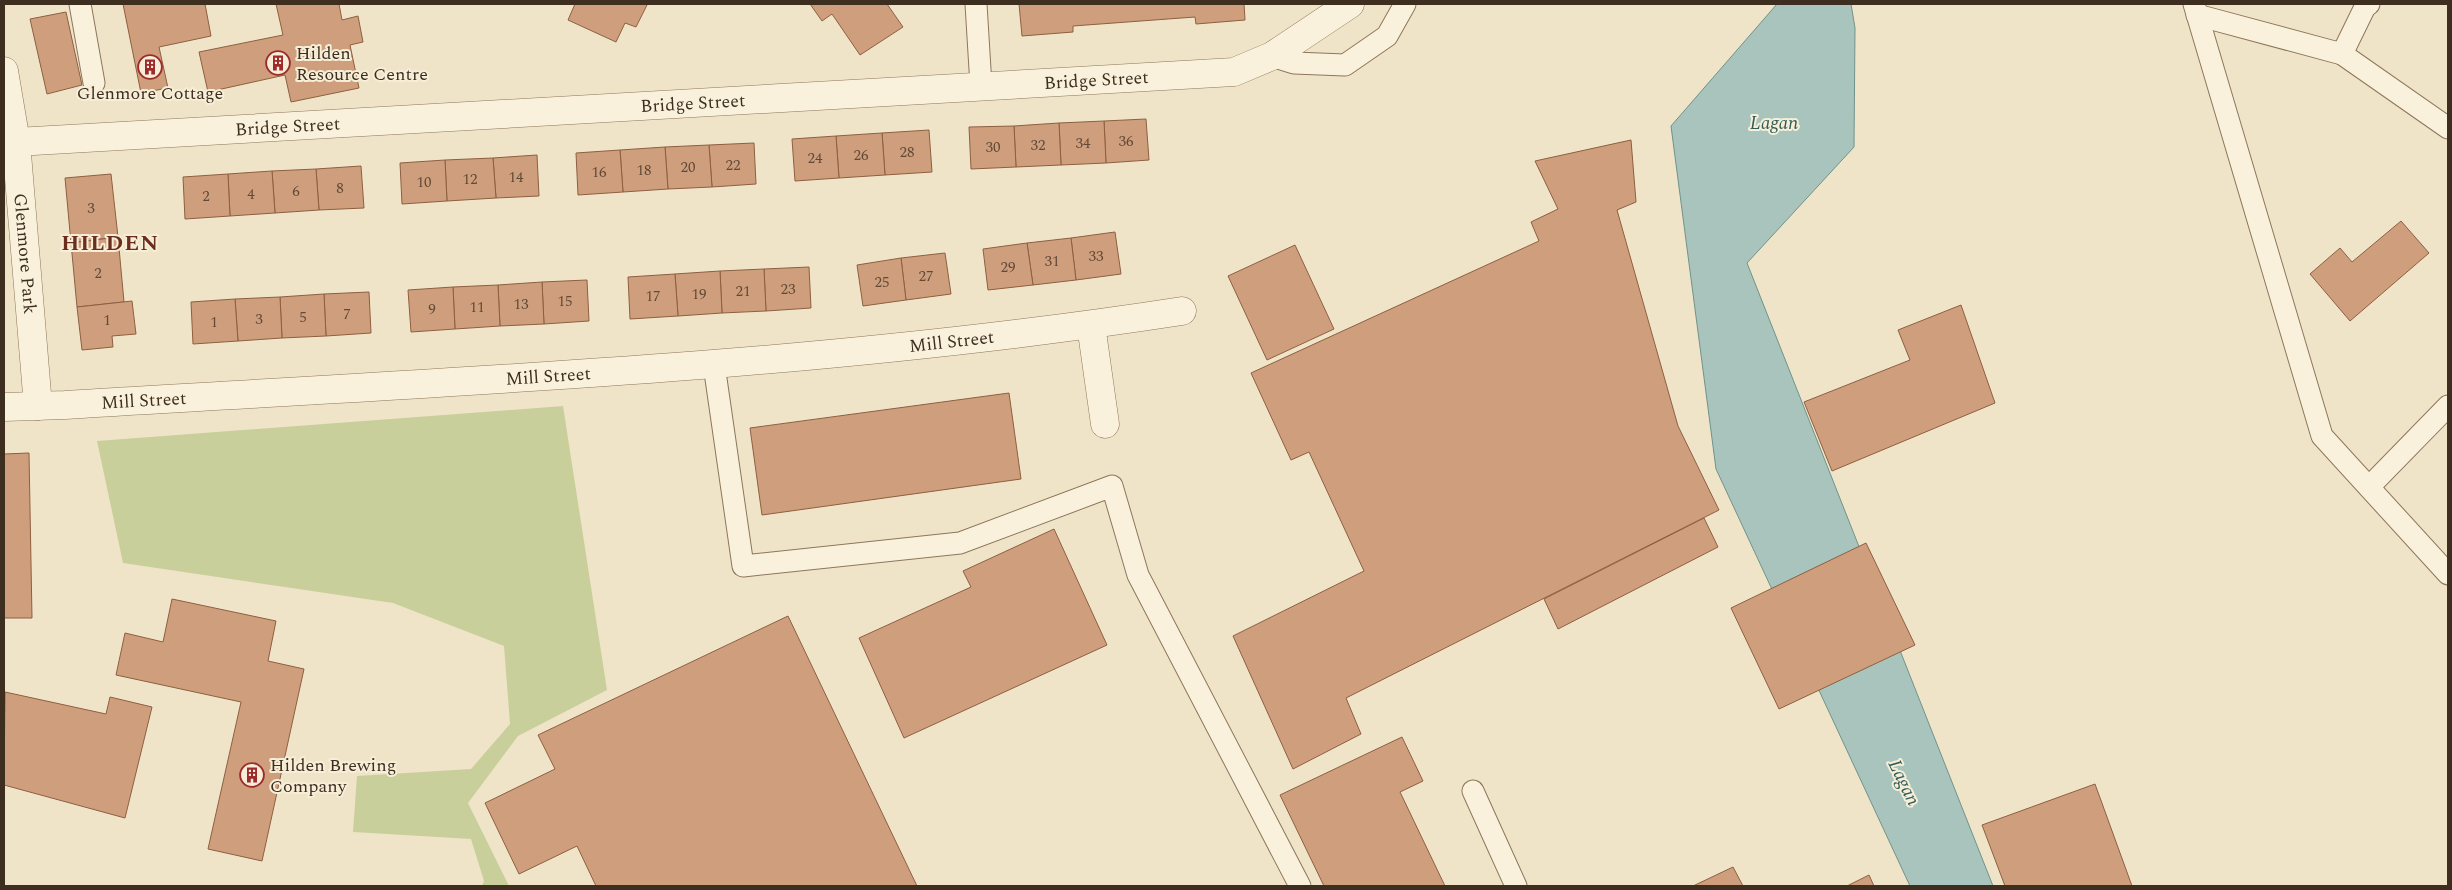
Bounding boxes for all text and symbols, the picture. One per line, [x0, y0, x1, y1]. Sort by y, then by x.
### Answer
place label: Hilden Resource Centre [296, 40, 428, 88]
building icon: Hilden Resource Centre [265, 50, 291, 76]
building icon: Glenmore Cottage [137, 54, 163, 80]
street label: Bridge Street [1043, 64, 1149, 97]
place label: Glenmore Cottage [77, 80, 223, 107]
street label: Bridge Street [640, 87, 746, 120]
water label: Lagan [1750, 109, 1798, 138]
street label: Bridge Street [234, 110, 341, 143]
house number: 36 [1118, 130, 1134, 153]
house number: 34 [1075, 132, 1091, 155]
house number: 32 [1030, 134, 1046, 157]
house number: 30 [985, 136, 1001, 159]
house number: 28 [899, 141, 915, 164]
house number: 26 [853, 144, 869, 167]
house number: 24 [807, 147, 823, 170]
house number: 22 [725, 154, 741, 177]
house number: 20 [680, 156, 696, 179]
house number: 18 [636, 159, 652, 182]
house number: 16 [591, 161, 607, 184]
house number: 14 [508, 166, 524, 189]
house number: 12 [462, 168, 478, 191]
house number: 10 [416, 171, 432, 194]
house number: 8 [336, 177, 344, 200]
house number: 6 [292, 180, 300, 203]
house number: 4 [247, 183, 255, 206]
house number: 2 [202, 185, 210, 208]
street label: Glenmore Park [6, 192, 43, 315]
house number: 3 [87, 197, 95, 220]
district label: HILDEN [61, 227, 159, 260]
house number: 33 [1088, 245, 1104, 268]
house number: 31 [1044, 250, 1060, 273]
house number: 29 [1000, 256, 1016, 279]
house number: 2 [94, 262, 102, 285]
house number: 27 [918, 265, 934, 288]
house number: 25 [874, 271, 890, 294]
house number: 23 [780, 278, 796, 301]
house number: 21 [735, 280, 751, 303]
house number: 19 [691, 283, 707, 306]
house number: 17 [645, 285, 661, 308]
house number: 15 [557, 290, 573, 313]
house number: 13 [513, 293, 529, 316]
house number: 11 [469, 296, 485, 319]
house number: 9 [428, 298, 436, 321]
house number: 7 [343, 303, 351, 326]
house number: 5 [299, 306, 307, 329]
house number: 3 [255, 308, 263, 331]
house number: 1 [103, 309, 111, 332]
house number: 1 [210, 311, 218, 334]
street label: Mill Street [908, 324, 996, 360]
street label: Mill Street [505, 360, 592, 393]
street label: Mill Street [100, 385, 187, 417]
place label: Hilden Brewing Company [270, 752, 396, 800]
water label: Lagan [1880, 754, 1927, 811]
building icon: Hilden Brewing Company [239, 762, 265, 788]

